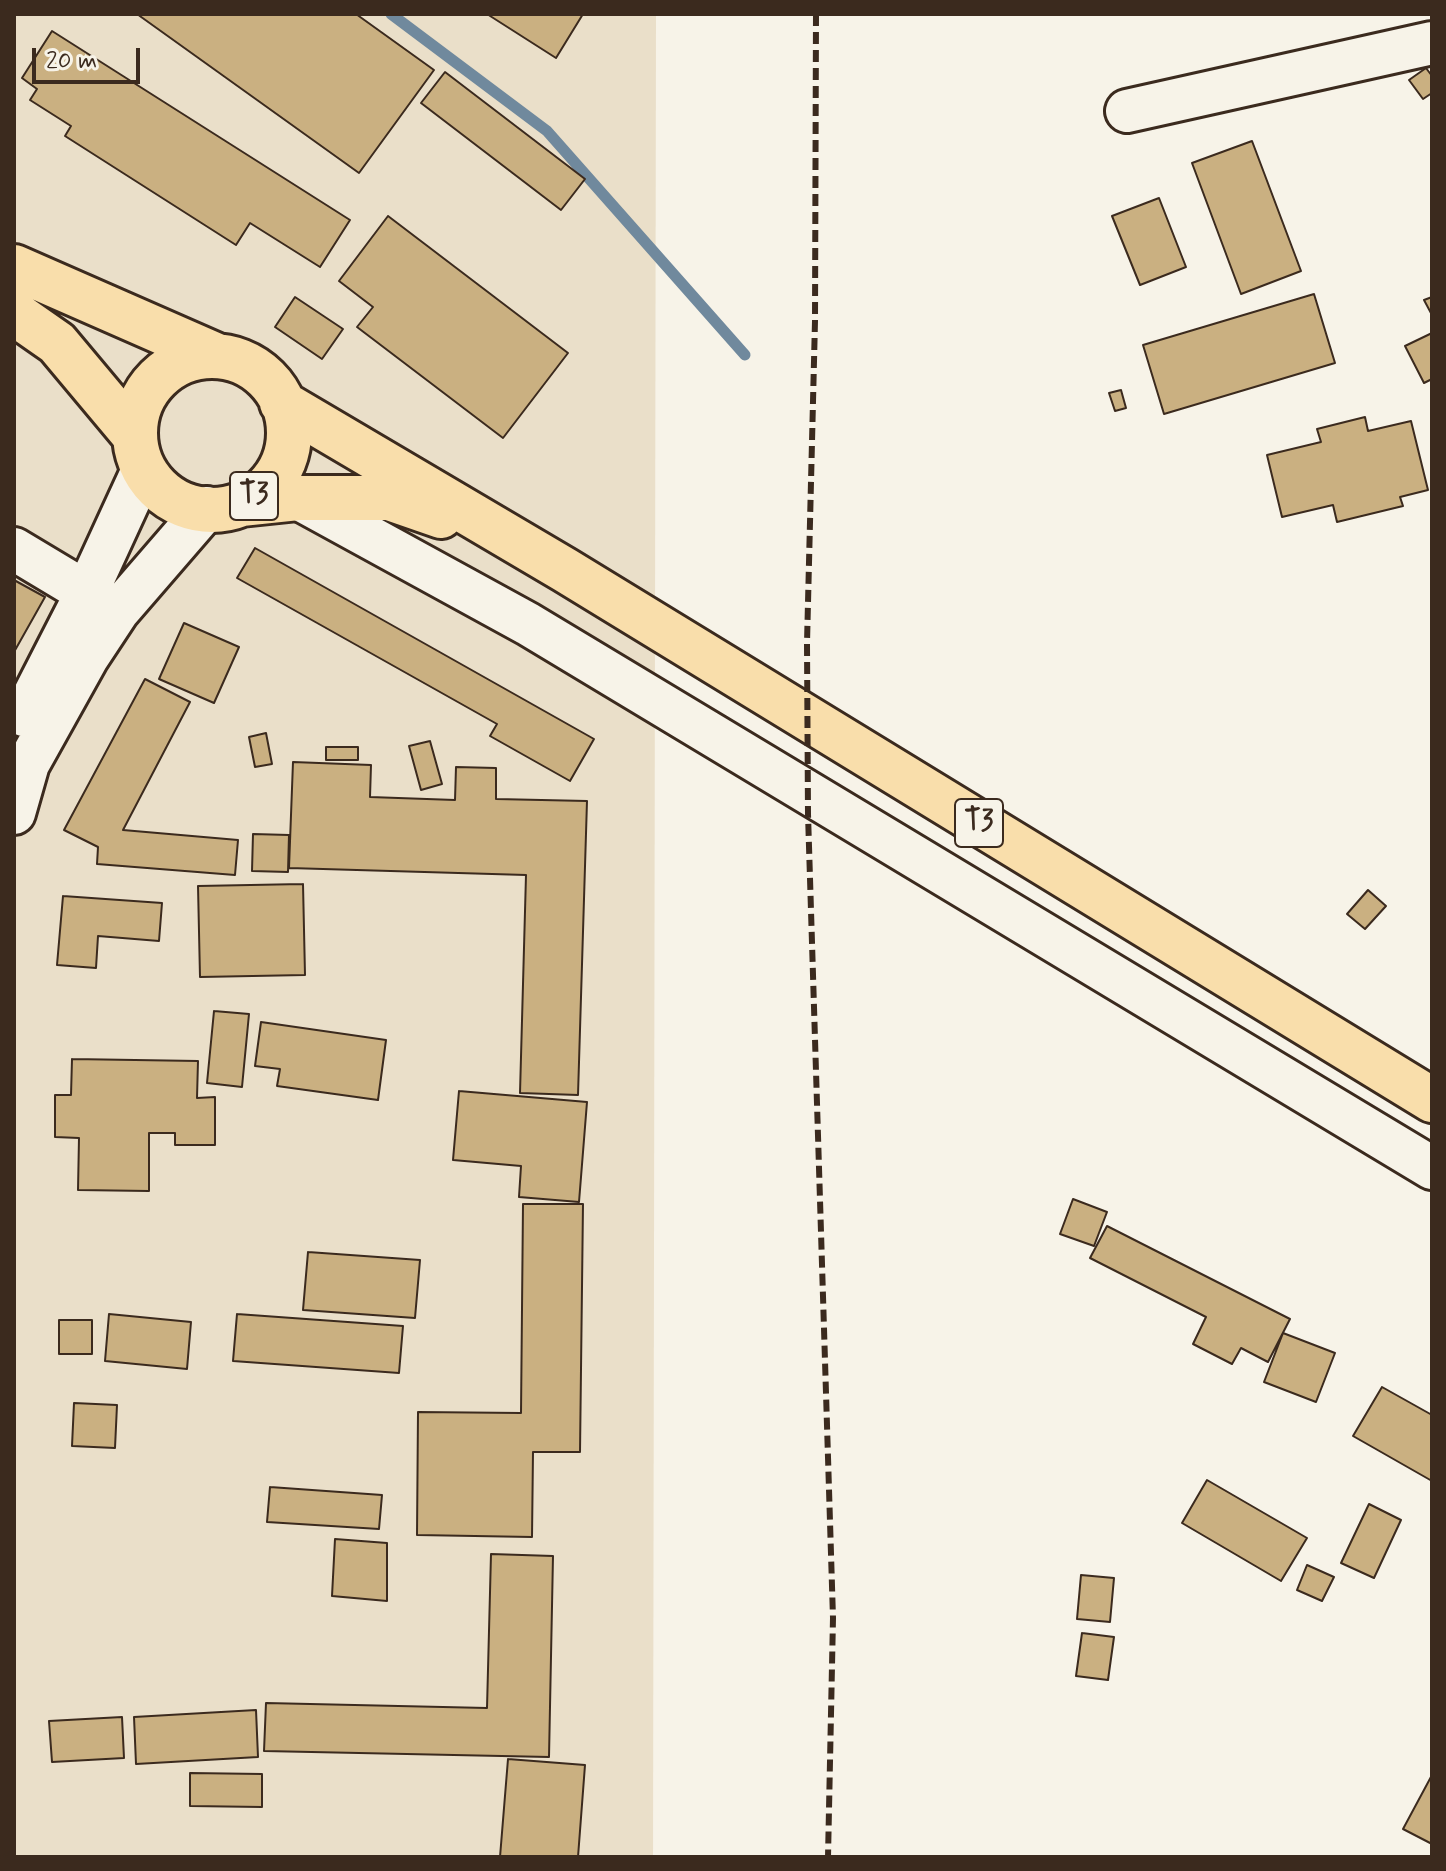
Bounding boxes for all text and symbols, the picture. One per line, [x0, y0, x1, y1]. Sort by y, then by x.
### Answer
scale bar [36, 32, 144, 82]
text: 20 m [46, 46, 97, 77]
road number: T3 [230, 472, 278, 520]
road number: T3 [955, 799, 1003, 847]

